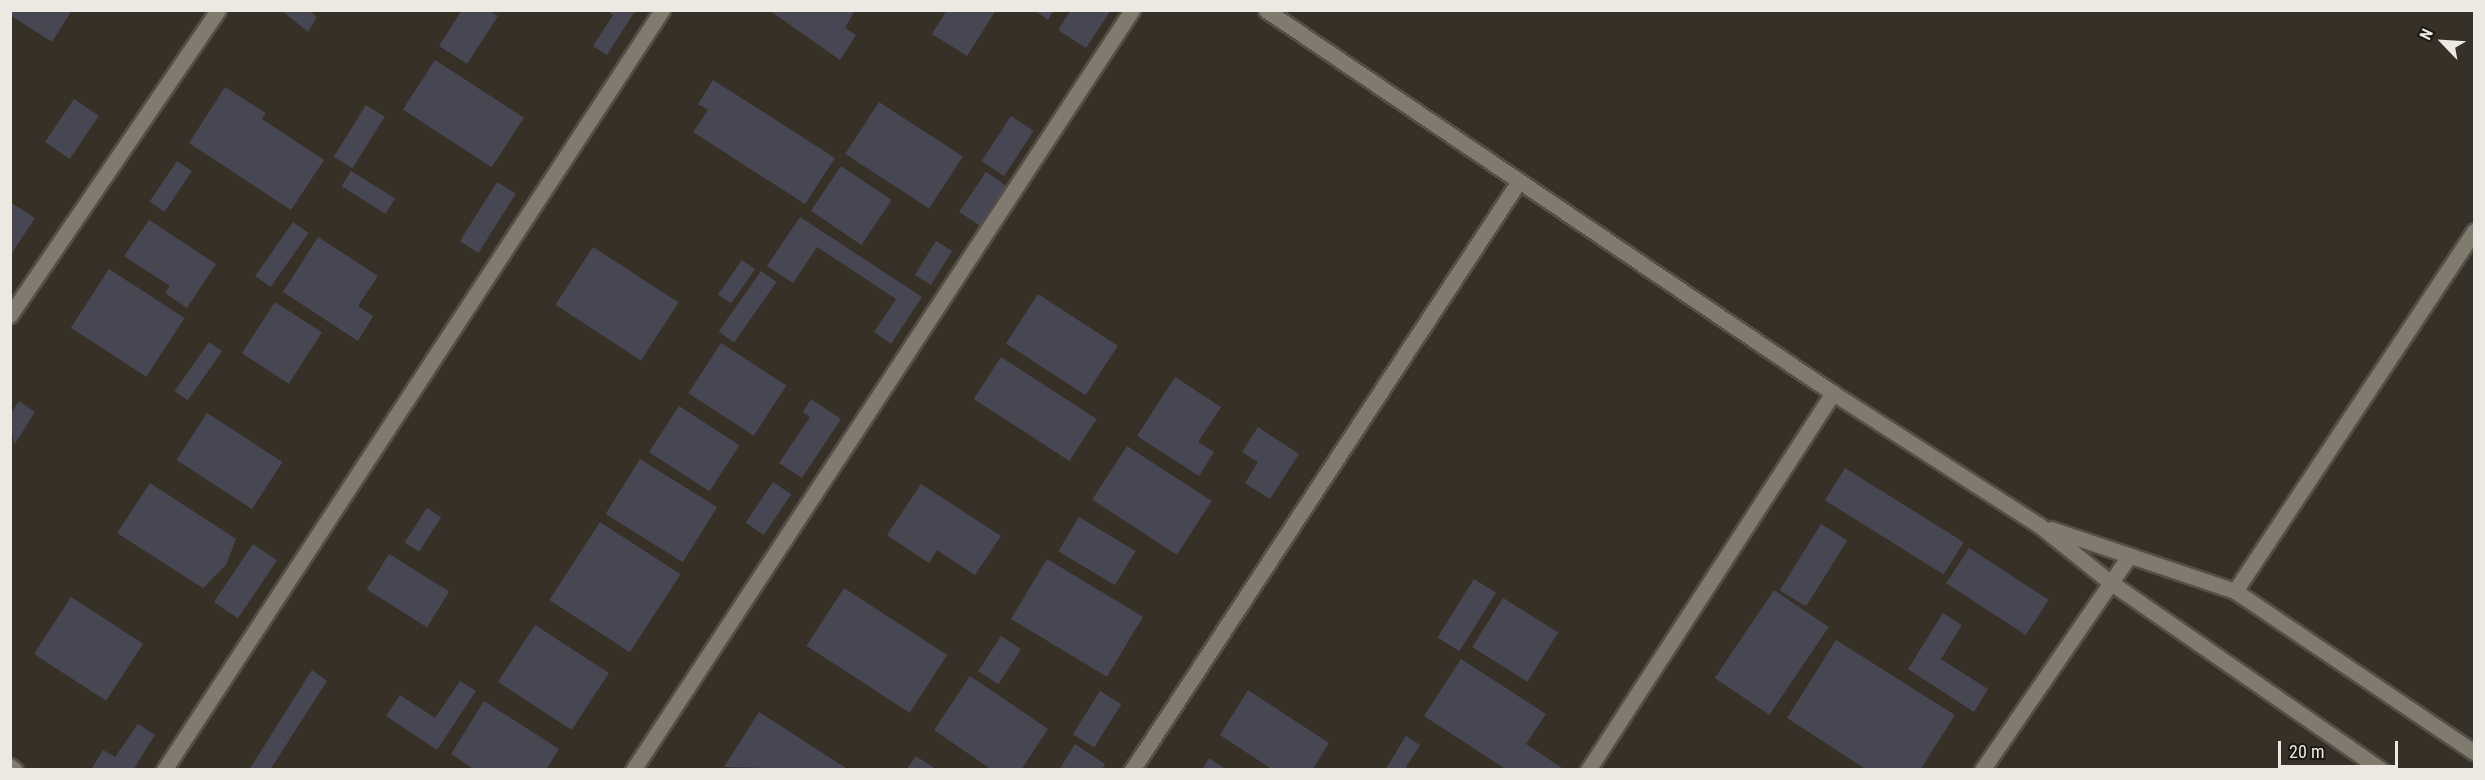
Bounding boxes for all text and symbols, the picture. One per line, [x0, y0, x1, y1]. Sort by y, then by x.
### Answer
north arrow [2413, 12, 2473, 72]
text: N [2416, 26, 2437, 43]
scale bar [2281, 729, 2401, 767]
text: 20 m [2289, 741, 2324, 762]

